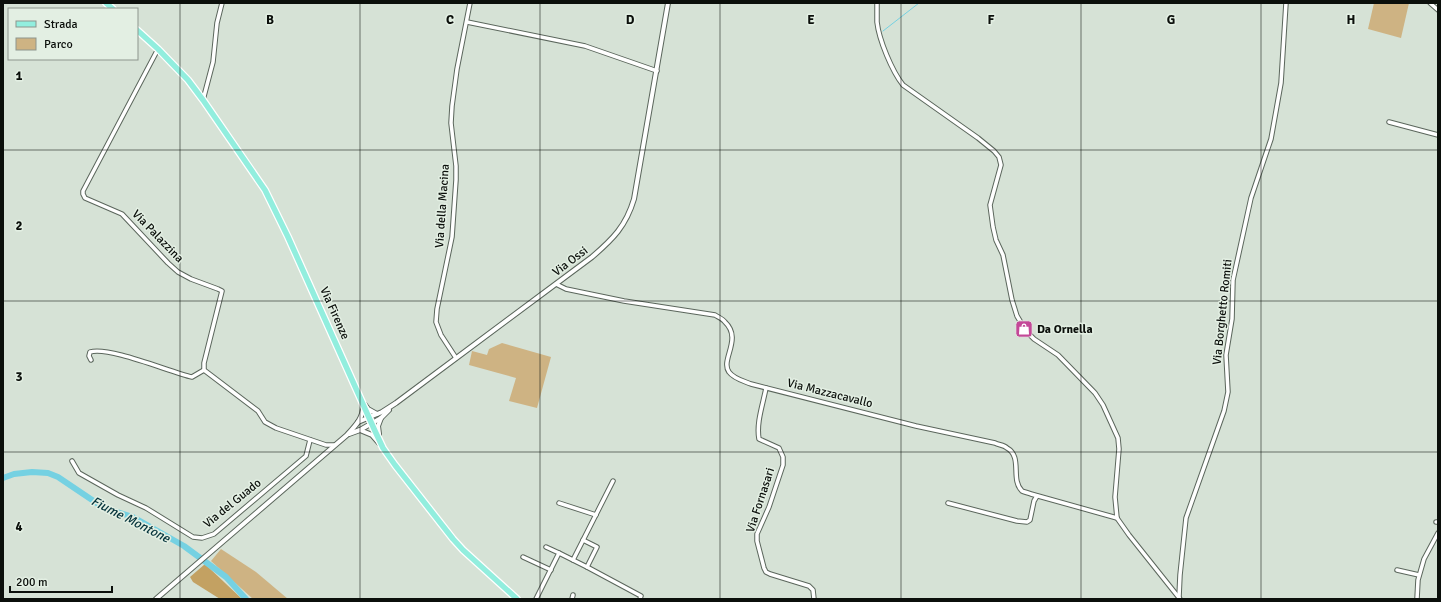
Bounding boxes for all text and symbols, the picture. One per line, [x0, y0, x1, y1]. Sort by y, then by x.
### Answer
legend [8, 8, 138, 60]
text: B [266, 12, 274, 28]
text: C [446, 12, 454, 28]
text: D [626, 12, 635, 28]
text: E [807, 12, 815, 28]
text: F [988, 12, 995, 28]
text: G [1167, 12, 1175, 28]
text: H [1347, 12, 1355, 28]
text: Strada [44, 17, 78, 32]
text: Parco [44, 37, 73, 52]
text: 1 [15, 68, 23, 84]
street label: Via della Macina [432, 163, 453, 249]
street label: Via Palazzina [129, 207, 187, 266]
text: 2 [15, 218, 23, 234]
street label: Via Ossi [550, 243, 591, 280]
street label: Via Borghetto Romiti [1209, 258, 1236, 366]
street label: Via Firenze [316, 284, 353, 342]
shop icon: Da Ornella [1014, 319, 1034, 339]
place label: Da Ornella [1037, 322, 1093, 337]
text: 3 [15, 369, 23, 385]
street label: Via Mazzacavallo [786, 376, 874, 411]
street label: Via Fornasari [743, 466, 778, 534]
street label: Via del Guado [200, 475, 264, 531]
water label: Fiume Montone [88, 493, 174, 547]
text: 4 [15, 519, 23, 535]
scale bar [10, 568, 112, 594]
text: 200 m [16, 575, 48, 590]

